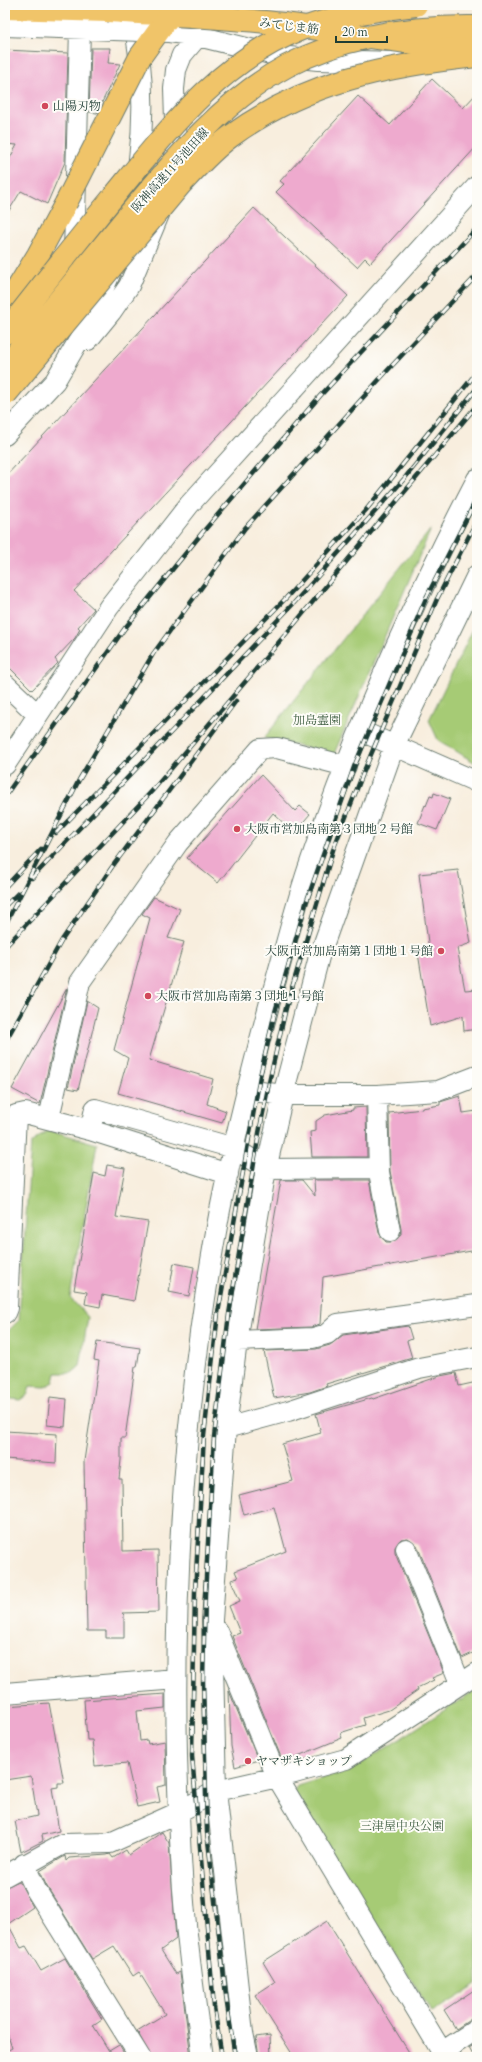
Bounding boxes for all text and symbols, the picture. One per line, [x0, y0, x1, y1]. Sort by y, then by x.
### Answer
street label: みてじま筋 [258, 14, 320, 38]
scale bar [336, 18, 387, 44]
text: 20 m [342, 24, 369, 40]
place label: 山陽刃物 [53, 98, 101, 114]
marker: 山陽刃物 [40, 101, 50, 111]
street label: 阪神高速11号池田線 [128, 124, 212, 216]
park label: 加島霊園 [293, 712, 341, 728]
place label: 大阪市営加島南第３団地２号館 [245, 821, 413, 837]
marker: 大阪市営加島南第３団地２号館 [232, 824, 242, 834]
place label: 大阪市営加島南第１団地１号館 [265, 943, 433, 959]
marker: 大阪市営加島南第１団地１号館 [436, 946, 446, 956]
place label: 大阪市営加島南第３団地１号館 [156, 988, 324, 1004]
marker: 大阪市営加島南第３団地１号館 [143, 991, 153, 1001]
place label: ヤマザキショップ [256, 1753, 352, 1769]
marker: ヤマザキショップ [243, 1756, 253, 1766]
park label: 三津屋中央公園 [360, 1818, 444, 1834]

